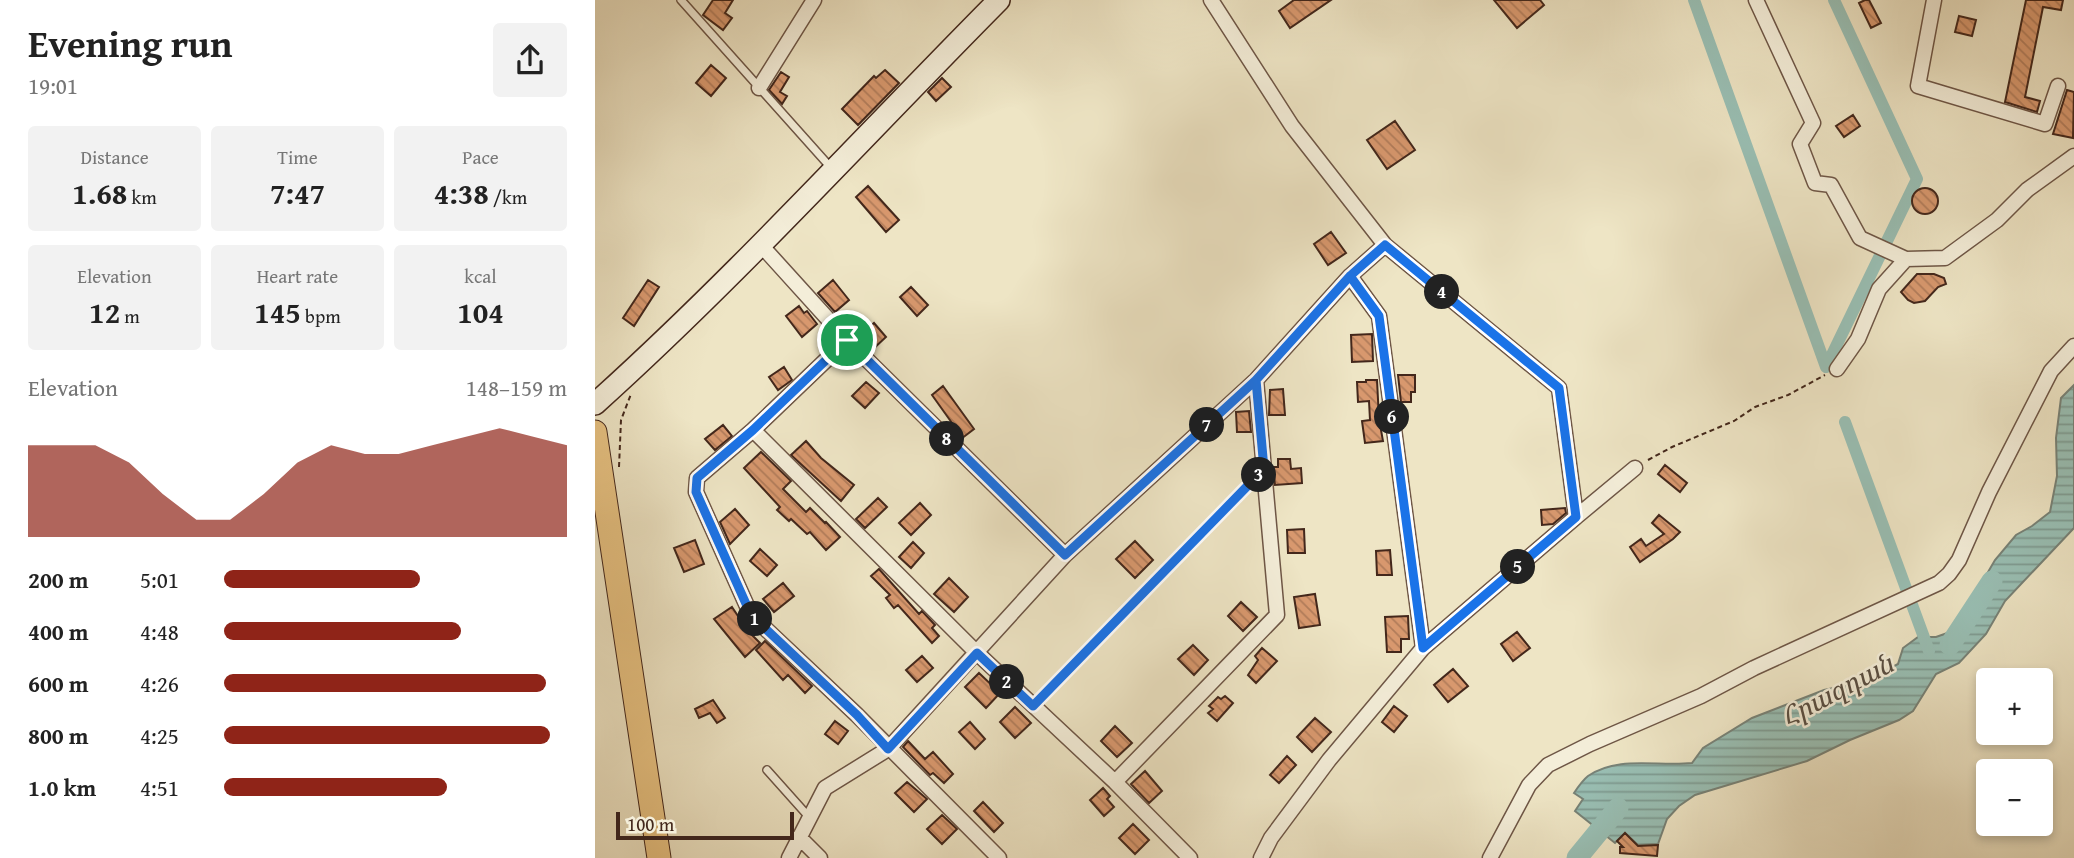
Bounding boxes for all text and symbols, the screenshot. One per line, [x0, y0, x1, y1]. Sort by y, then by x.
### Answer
text: Evening run [28, 15, 232, 71]
button: share [493, 23, 567, 97]
text: 19:01 [28, 69, 78, 102]
text: Distance [80, 143, 149, 171]
text: Time [277, 143, 318, 171]
text: Pace [462, 143, 499, 171]
text: 1.68 [72, 171, 127, 215]
text: 7:47 [270, 171, 325, 215]
text: 4:38 [434, 171, 489, 215]
text: km [127, 183, 157, 211]
text: /km [489, 183, 527, 211]
text: Elevation [77, 262, 152, 290]
text: Heart rate [257, 262, 338, 290]
text: kcal [464, 262, 497, 290]
pin: 4 [1425, 274, 1459, 310]
text: 4 [1437, 277, 1446, 305]
text: 12 [89, 290, 120, 334]
text: 145 [254, 290, 301, 334]
text: 104 [457, 290, 504, 334]
text: m [120, 302, 140, 330]
text: bpm [301, 302, 341, 330]
pin [817, 310, 877, 370]
icon: arrive [828, 321, 866, 359]
text: Elevation [28, 371, 118, 404]
text: 148–159 m [466, 371, 567, 404]
pin: 6 [1375, 400, 1409, 434]
text: 6 [1387, 402, 1396, 430]
pin: 7 [1189, 408, 1225, 442]
text: 7 [1202, 410, 1211, 438]
pin: 8 [929, 422, 965, 457]
text: 8 [942, 424, 951, 452]
pin: 3 [1241, 458, 1277, 492]
text: 3 [1254, 460, 1263, 488]
pin: 5 [1501, 550, 1535, 584]
text: 5 [1513, 552, 1522, 580]
text: 200 m [28, 563, 89, 596]
text: 5:01 [140, 563, 179, 596]
pin: 1 [737, 602, 773, 636]
text: 1 [750, 604, 759, 632]
text: 400 m [28, 615, 89, 648]
text: 4:48 [140, 615, 179, 648]
water label: Հրազդան [1774, 644, 1901, 736]
pin: 2 [989, 664, 1025, 700]
text: 600 m [28, 667, 89, 700]
text: 4:26 [140, 667, 179, 700]
text: 2 [1002, 667, 1011, 695]
map controls [1976, 668, 2053, 836]
button: + [1976, 668, 2053, 745]
text: 800 m [28, 719, 89, 752]
text: 4:25 [140, 719, 179, 752]
button: − [1976, 759, 2053, 836]
text: 1.0 km [28, 771, 96, 804]
text: 4:51 [140, 771, 179, 804]
scale bar [616, 809, 795, 841]
text: 100 m [627, 810, 674, 838]

